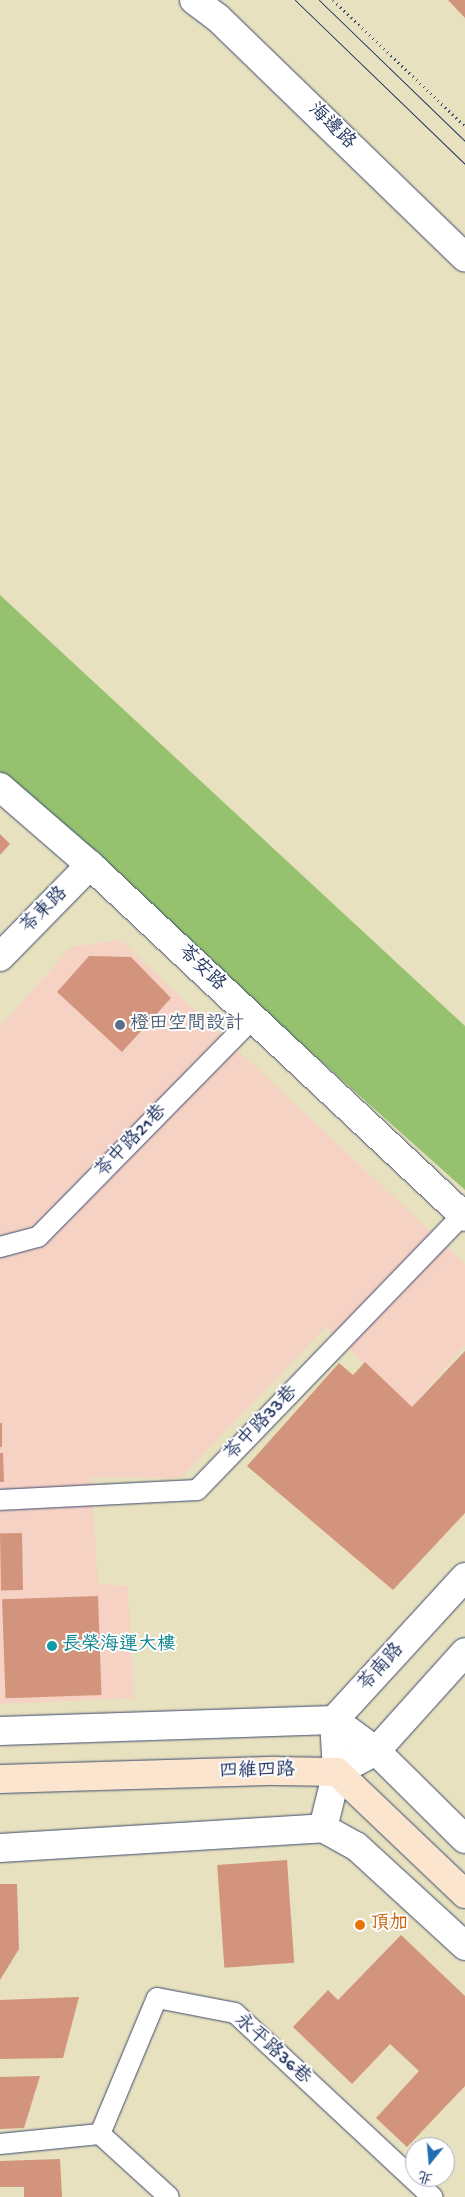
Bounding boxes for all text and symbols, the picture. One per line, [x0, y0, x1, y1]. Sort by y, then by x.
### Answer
street label: 海邊路 [303, 99, 359, 155]
street label: 苓東路 [17, 883, 73, 939]
street label: 苓安路 [172, 941, 230, 997]
place label: 橙田空間設計 [130, 1014, 244, 1036]
marker: 橙田空間設計 [114, 1019, 126, 1031]
street label: 苓中路21巷 [92, 1101, 172, 1183]
street label: 苓中路33巷 [221, 1382, 303, 1466]
place label: 長榮海運大樓 [62, 1635, 176, 1657]
street label: 苓南路 [354, 1639, 410, 1697]
marker: 長榮海運大樓 [46, 1640, 58, 1652]
street label: 四維四路 [219, 1760, 295, 1784]
place label: 頂加 [370, 1914, 408, 1936]
marker: 頂加 [354, 1919, 366, 1931]
street label: 永平路36巷 [229, 2010, 315, 2090]
north arrow [405, 2137, 455, 2187]
text: 北 [417, 2166, 435, 2186]

